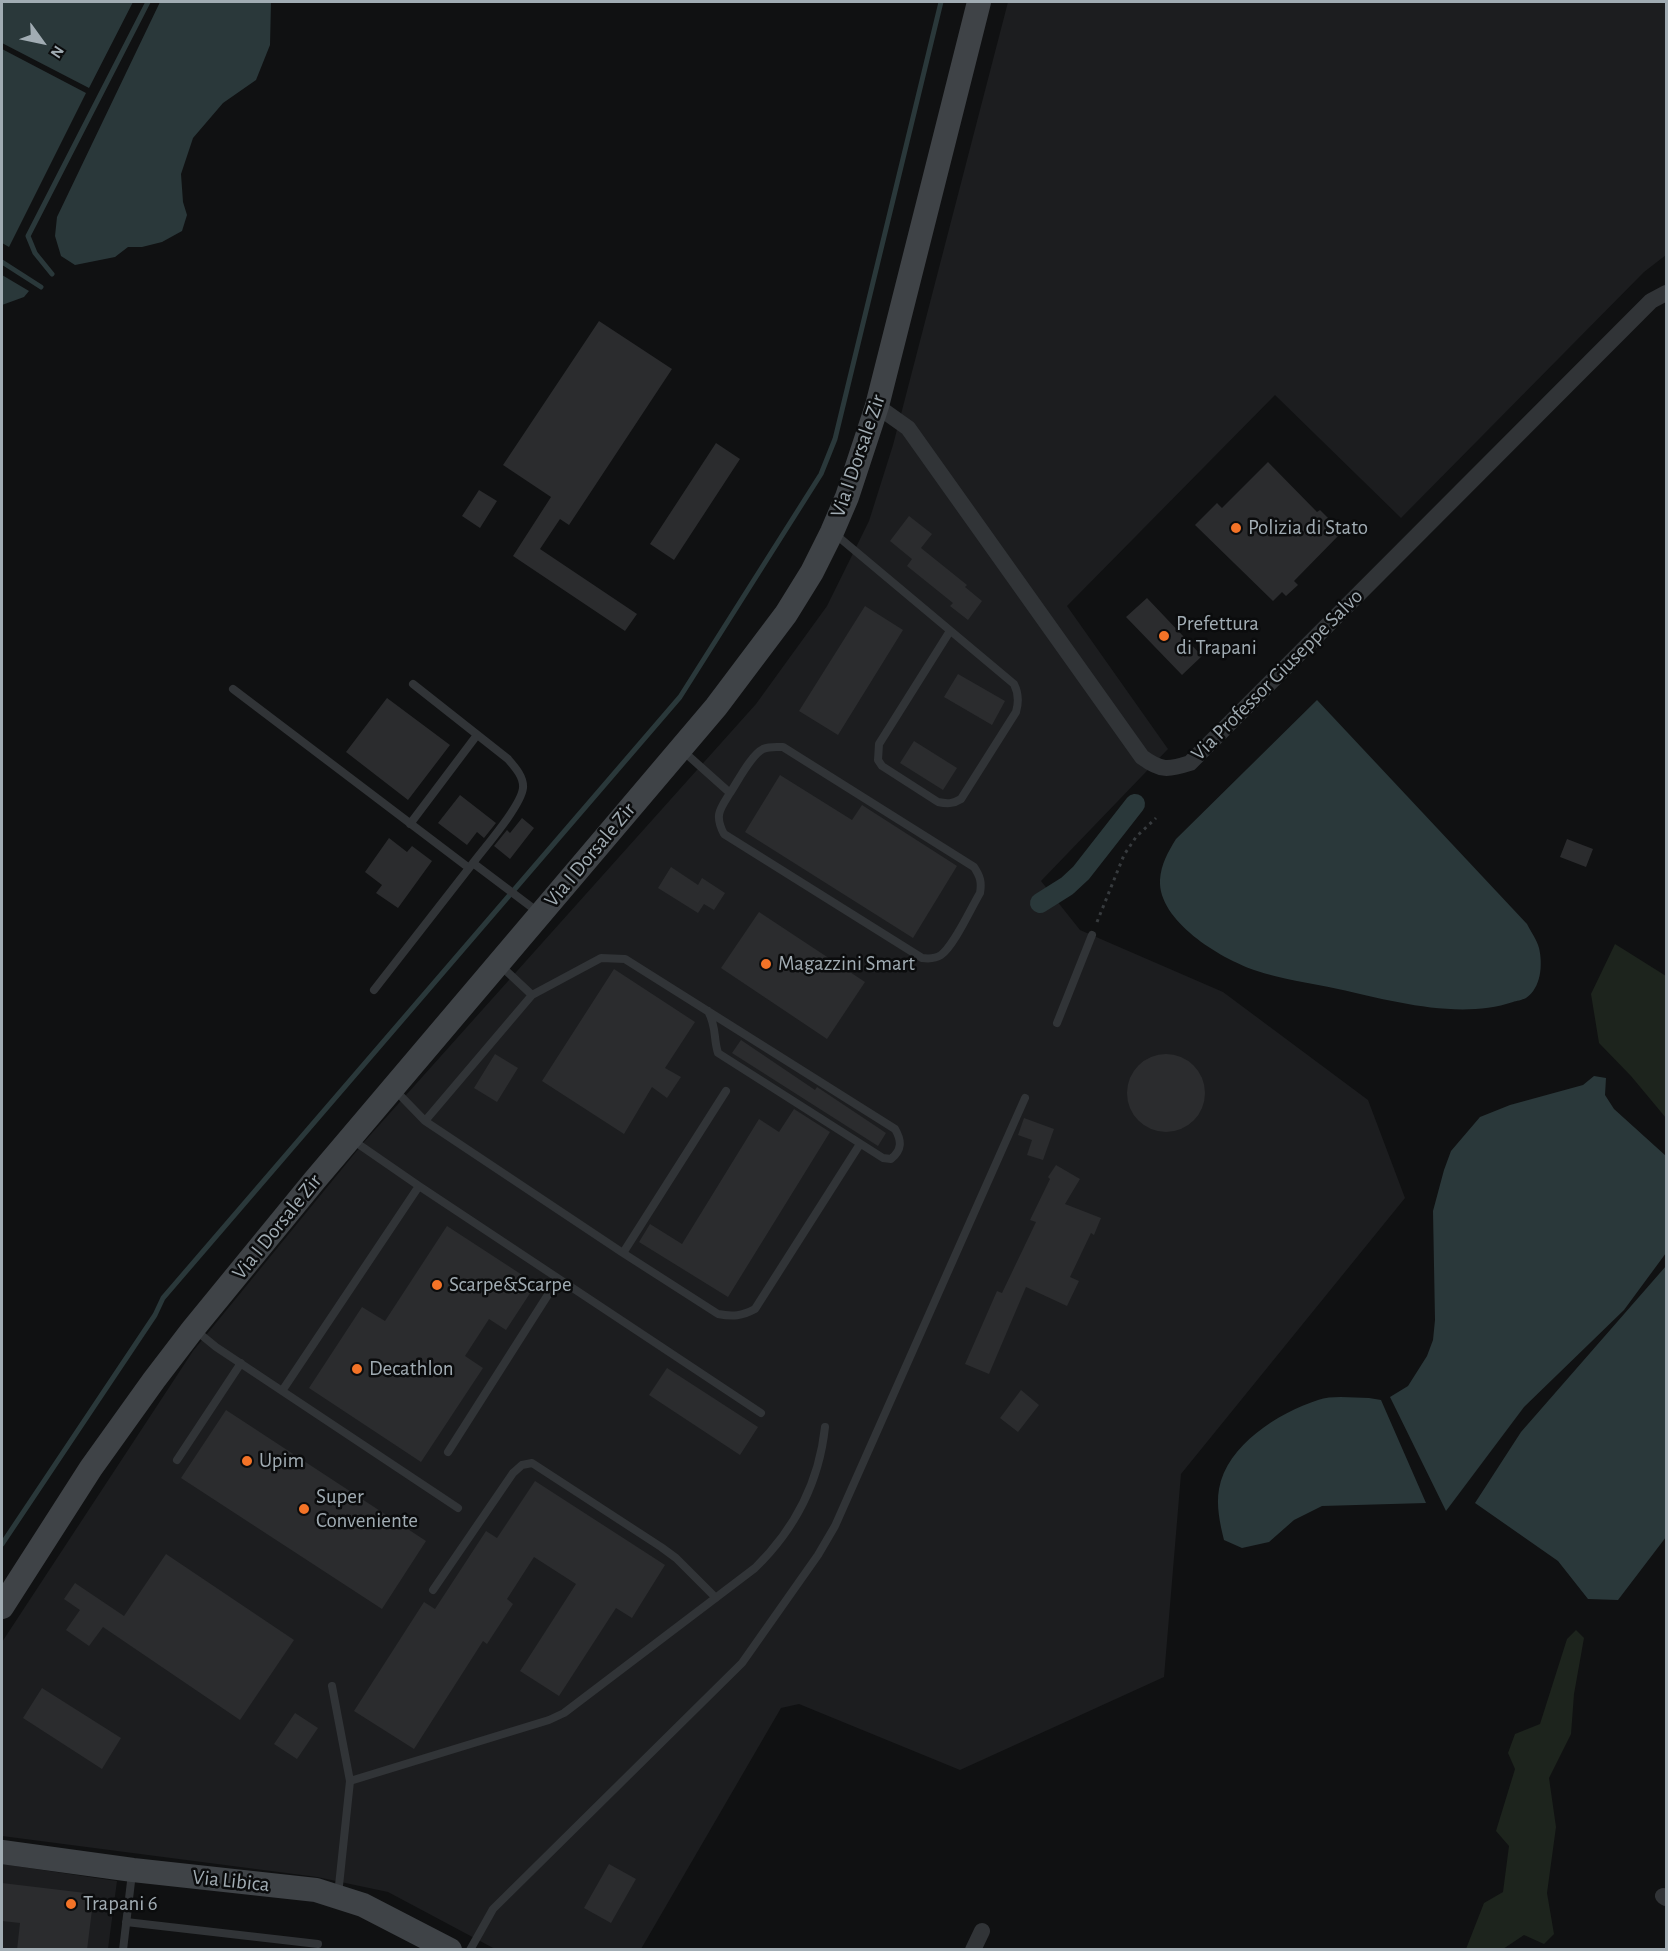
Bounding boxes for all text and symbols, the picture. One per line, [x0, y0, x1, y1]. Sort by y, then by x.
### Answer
north arrow [12, 12, 72, 72]
text: N [47, 43, 67, 61]
street label: Via I Dorsale Zir [825, 391, 891, 521]
place label: Polizia di Stato [1248, 515, 1368, 541]
marker: Polizia di Stato [1229, 521, 1243, 535]
street label: Via Professor Giuseppe Salvo [1186, 584, 1368, 766]
place label: Prefettura di Trapani [1176, 611, 1259, 661]
marker: Prefettura di Trapani [1157, 629, 1171, 643]
street label: Via I Dorsale Zir [539, 798, 641, 912]
place label: Magazzini Smart [778, 951, 915, 977]
marker: Magazzini Smart [759, 957, 773, 971]
street label: Via I Dorsale Zir [227, 1169, 327, 1285]
place label: Scarpe&Scarpe [449, 1272, 572, 1298]
marker: Scarpe&Scarpe [430, 1278, 444, 1292]
place label: Decathlon [369, 1356, 454, 1382]
marker: Decathlon [350, 1362, 364, 1376]
place label: Upim [259, 1448, 304, 1474]
marker: Upim [240, 1454, 254, 1468]
place label: Super Conveniente [316, 1484, 418, 1534]
marker: Super Conveniente [297, 1502, 311, 1516]
street label: Via Libica [191, 1864, 271, 1898]
place label: Trapani 6 [83, 1891, 158, 1917]
marker: Trapani 6 [64, 1897, 78, 1911]

